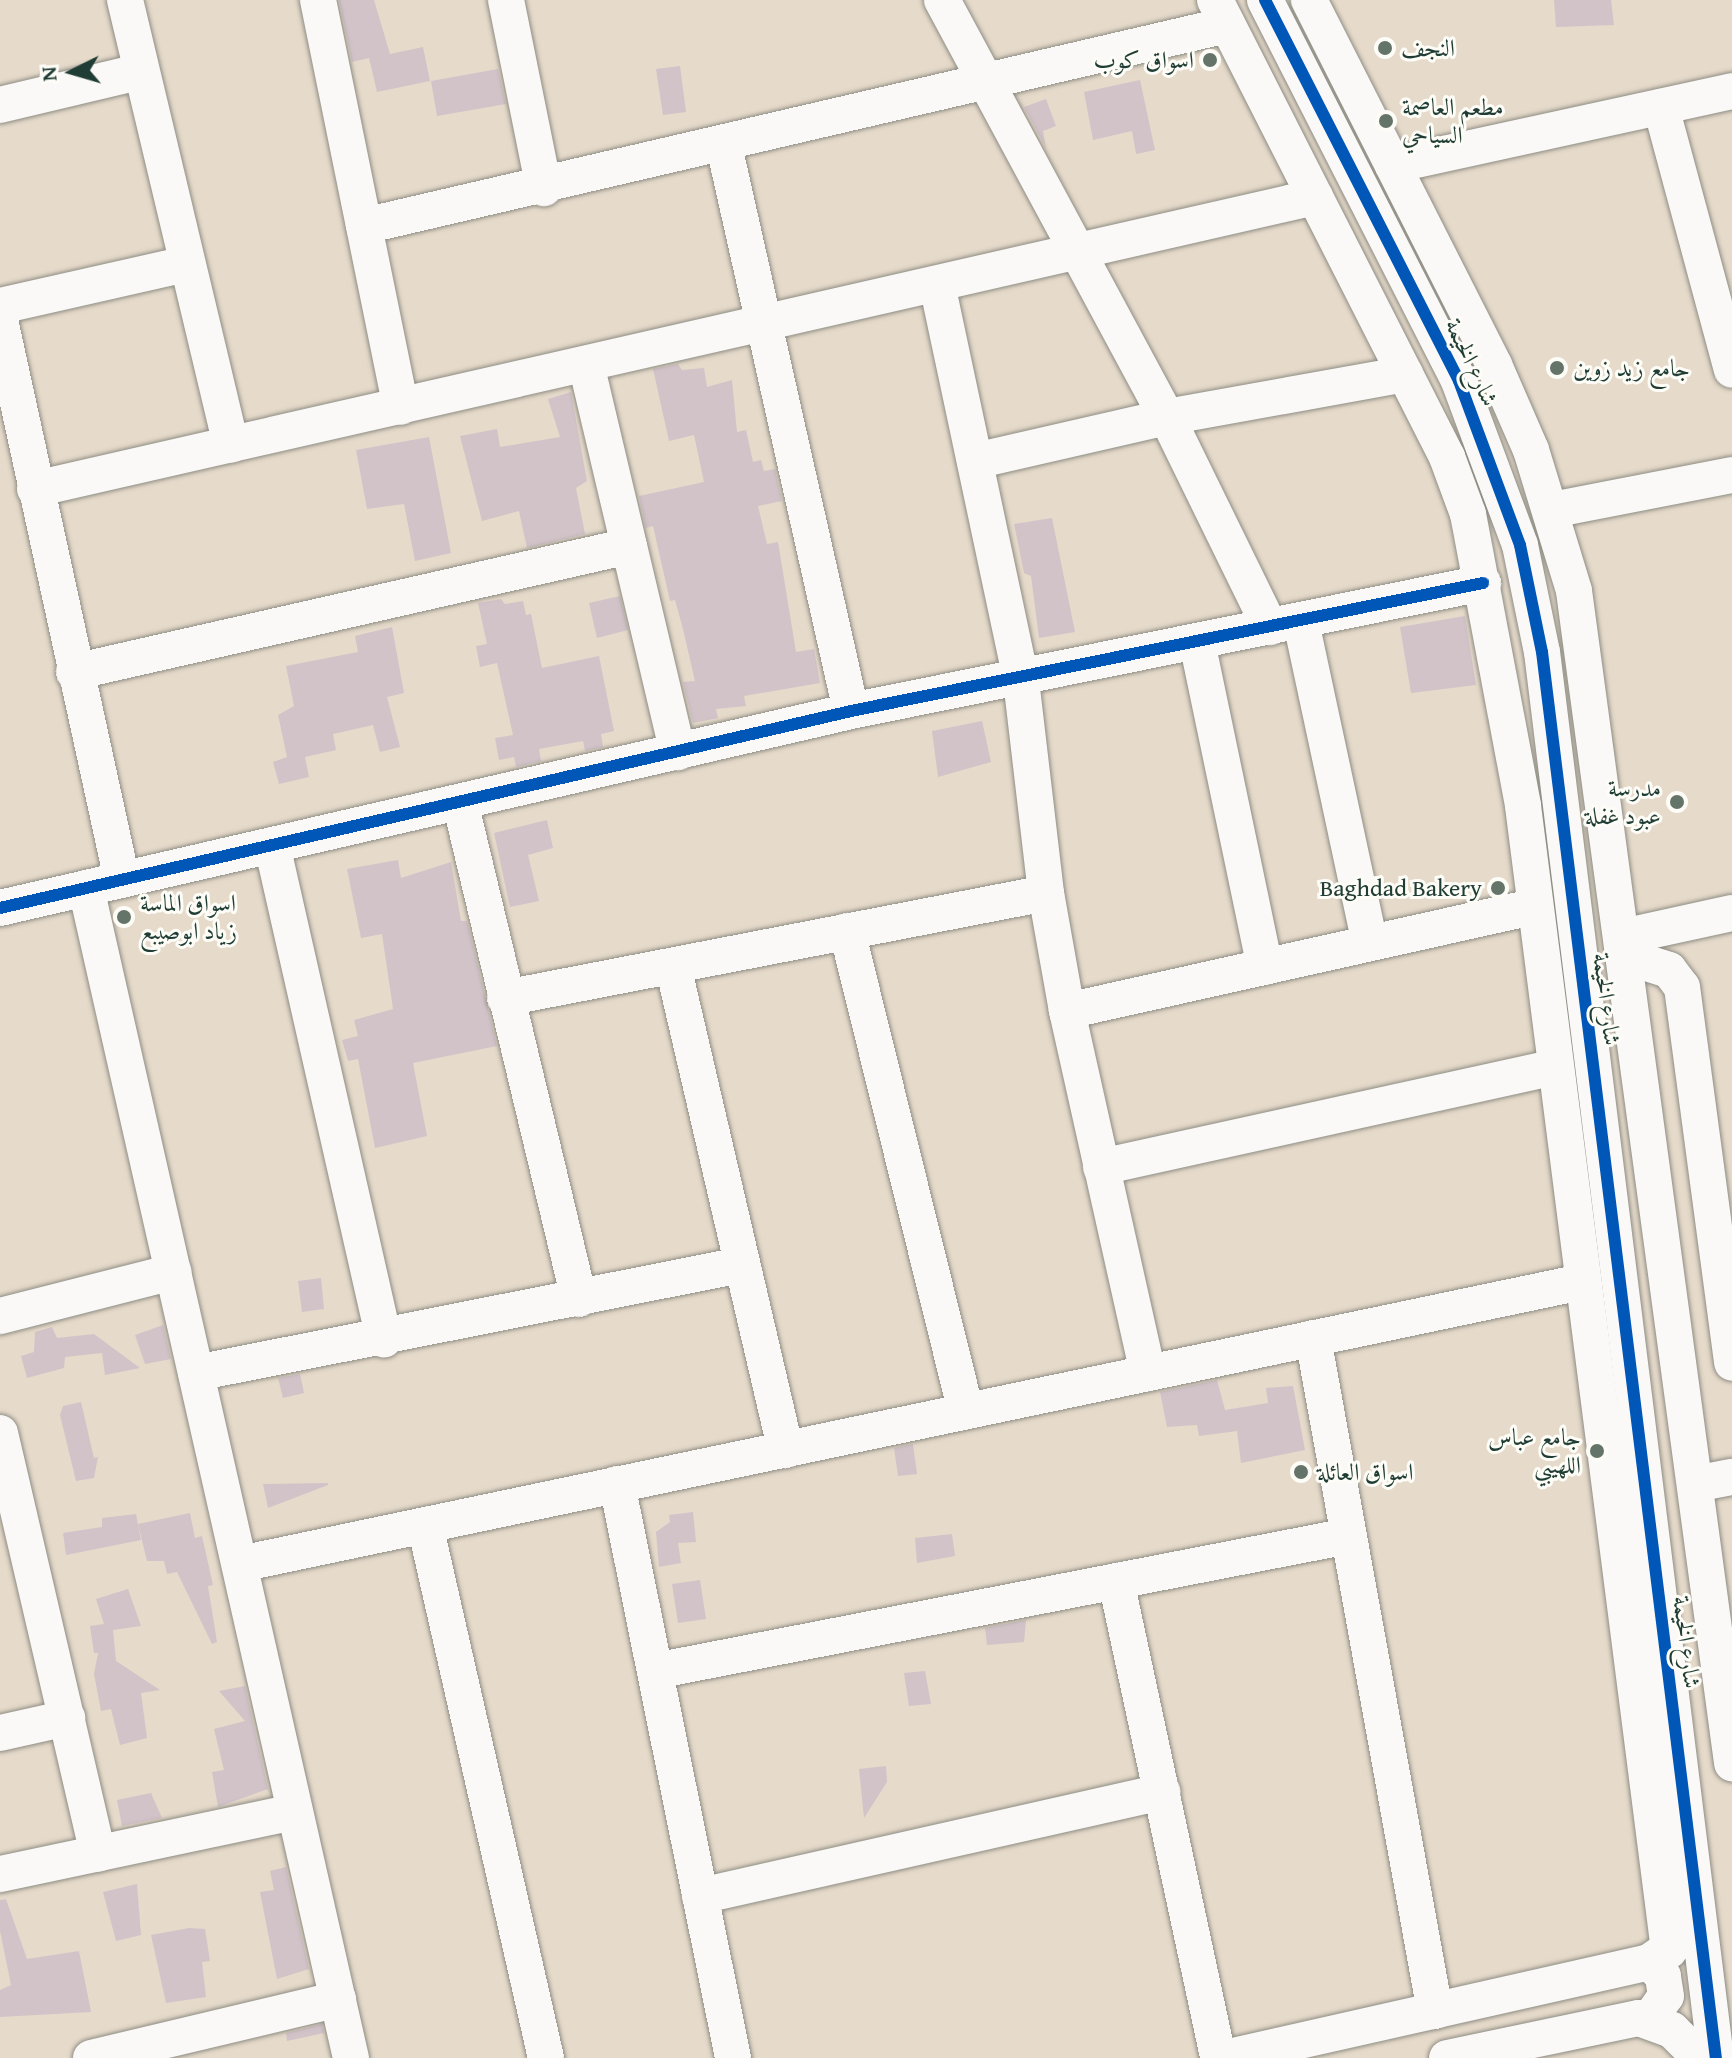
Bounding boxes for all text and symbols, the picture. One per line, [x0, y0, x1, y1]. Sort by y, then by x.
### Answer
north arrow [32, 32, 112, 112]
place label: النجف [1401, 34, 1455, 62]
marker: النجف [1376, 39, 1394, 57]
place label: اسواق كوب [1094, 46, 1194, 74]
marker: اسواق كوب [1201, 51, 1219, 69]
text: N [32, 65, 65, 83]
place label: مطعم العاصمة السياحي [1402, 93, 1504, 149]
marker: مطعم العاصمة السياحي [1377, 112, 1395, 130]
street label: شارع الخيمة [1439, 314, 1505, 410]
place label: جامع زيد زوين [1573, 354, 1690, 382]
marker: جامع زيد زوين [1548, 359, 1566, 377]
place label: مدرسة عبود غفلة [1585, 774, 1661, 830]
marker: مدرسة عبود غفلة [1668, 793, 1686, 811]
place label: Baghdad Bakery [1320, 874, 1482, 902]
marker: Baghdad Bakery [1489, 879, 1507, 897]
place label: اسواق الماسة زياد ابوصيبع [140, 889, 237, 945]
marker: اسواق الماسة زياد ابوصيبع [115, 908, 133, 926]
street label: شارع الخيمة [1587, 951, 1627, 1047]
place label: جامع عباس اللهيبي [1488, 1423, 1581, 1479]
marker: جامع عباس اللهيبي [1588, 1442, 1606, 1460]
place label: اسواق العائلة [1317, 1458, 1414, 1486]
marker: اسواق العائلة [1292, 1463, 1310, 1481]
street label: شارع الخيمة [1667, 1594, 1707, 1690]

